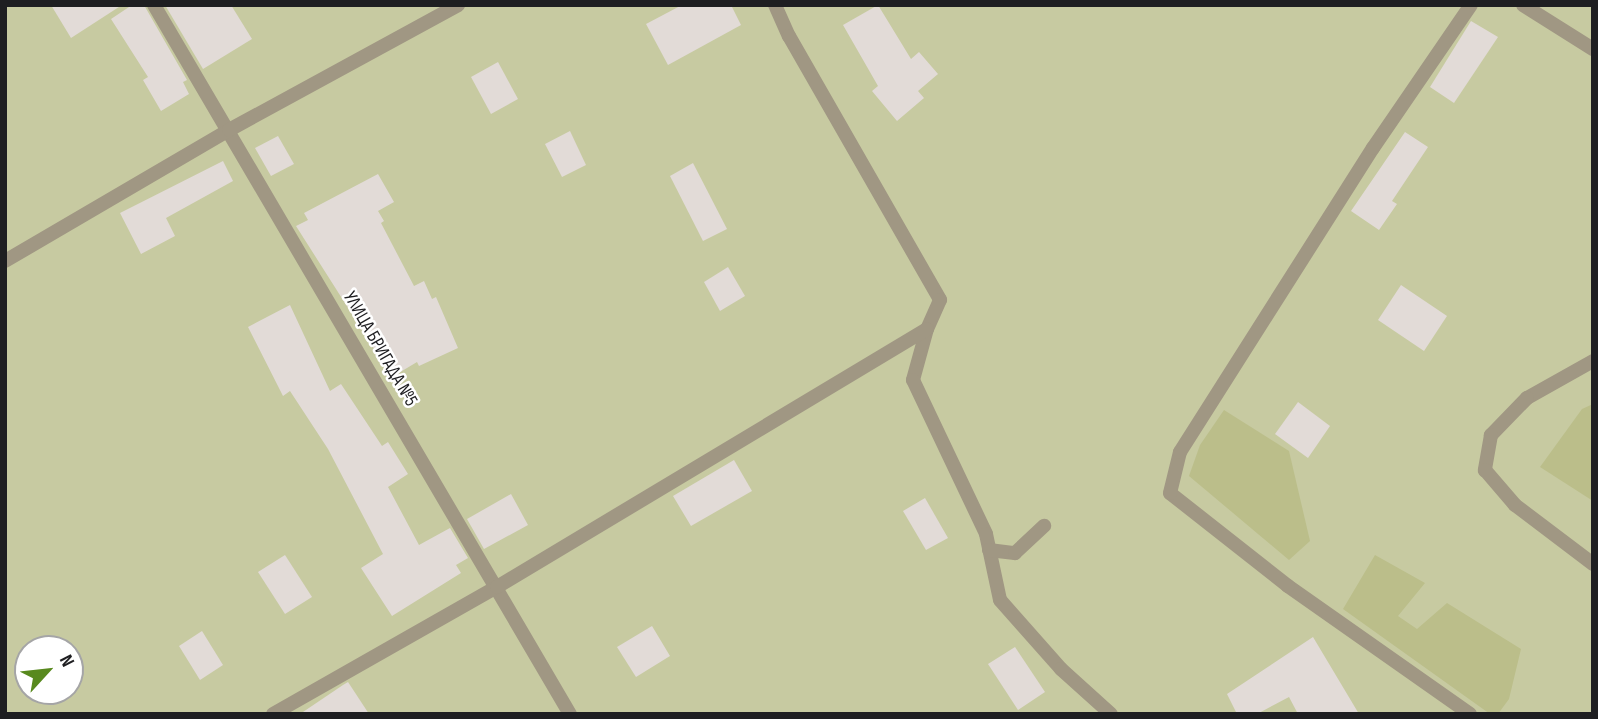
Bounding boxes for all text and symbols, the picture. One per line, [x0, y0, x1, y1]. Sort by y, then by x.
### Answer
street label: УЛИЦА БРИГАДА №5 [338, 287, 422, 411]
north arrow [14, 635, 84, 705]
text: N [54, 651, 79, 671]

